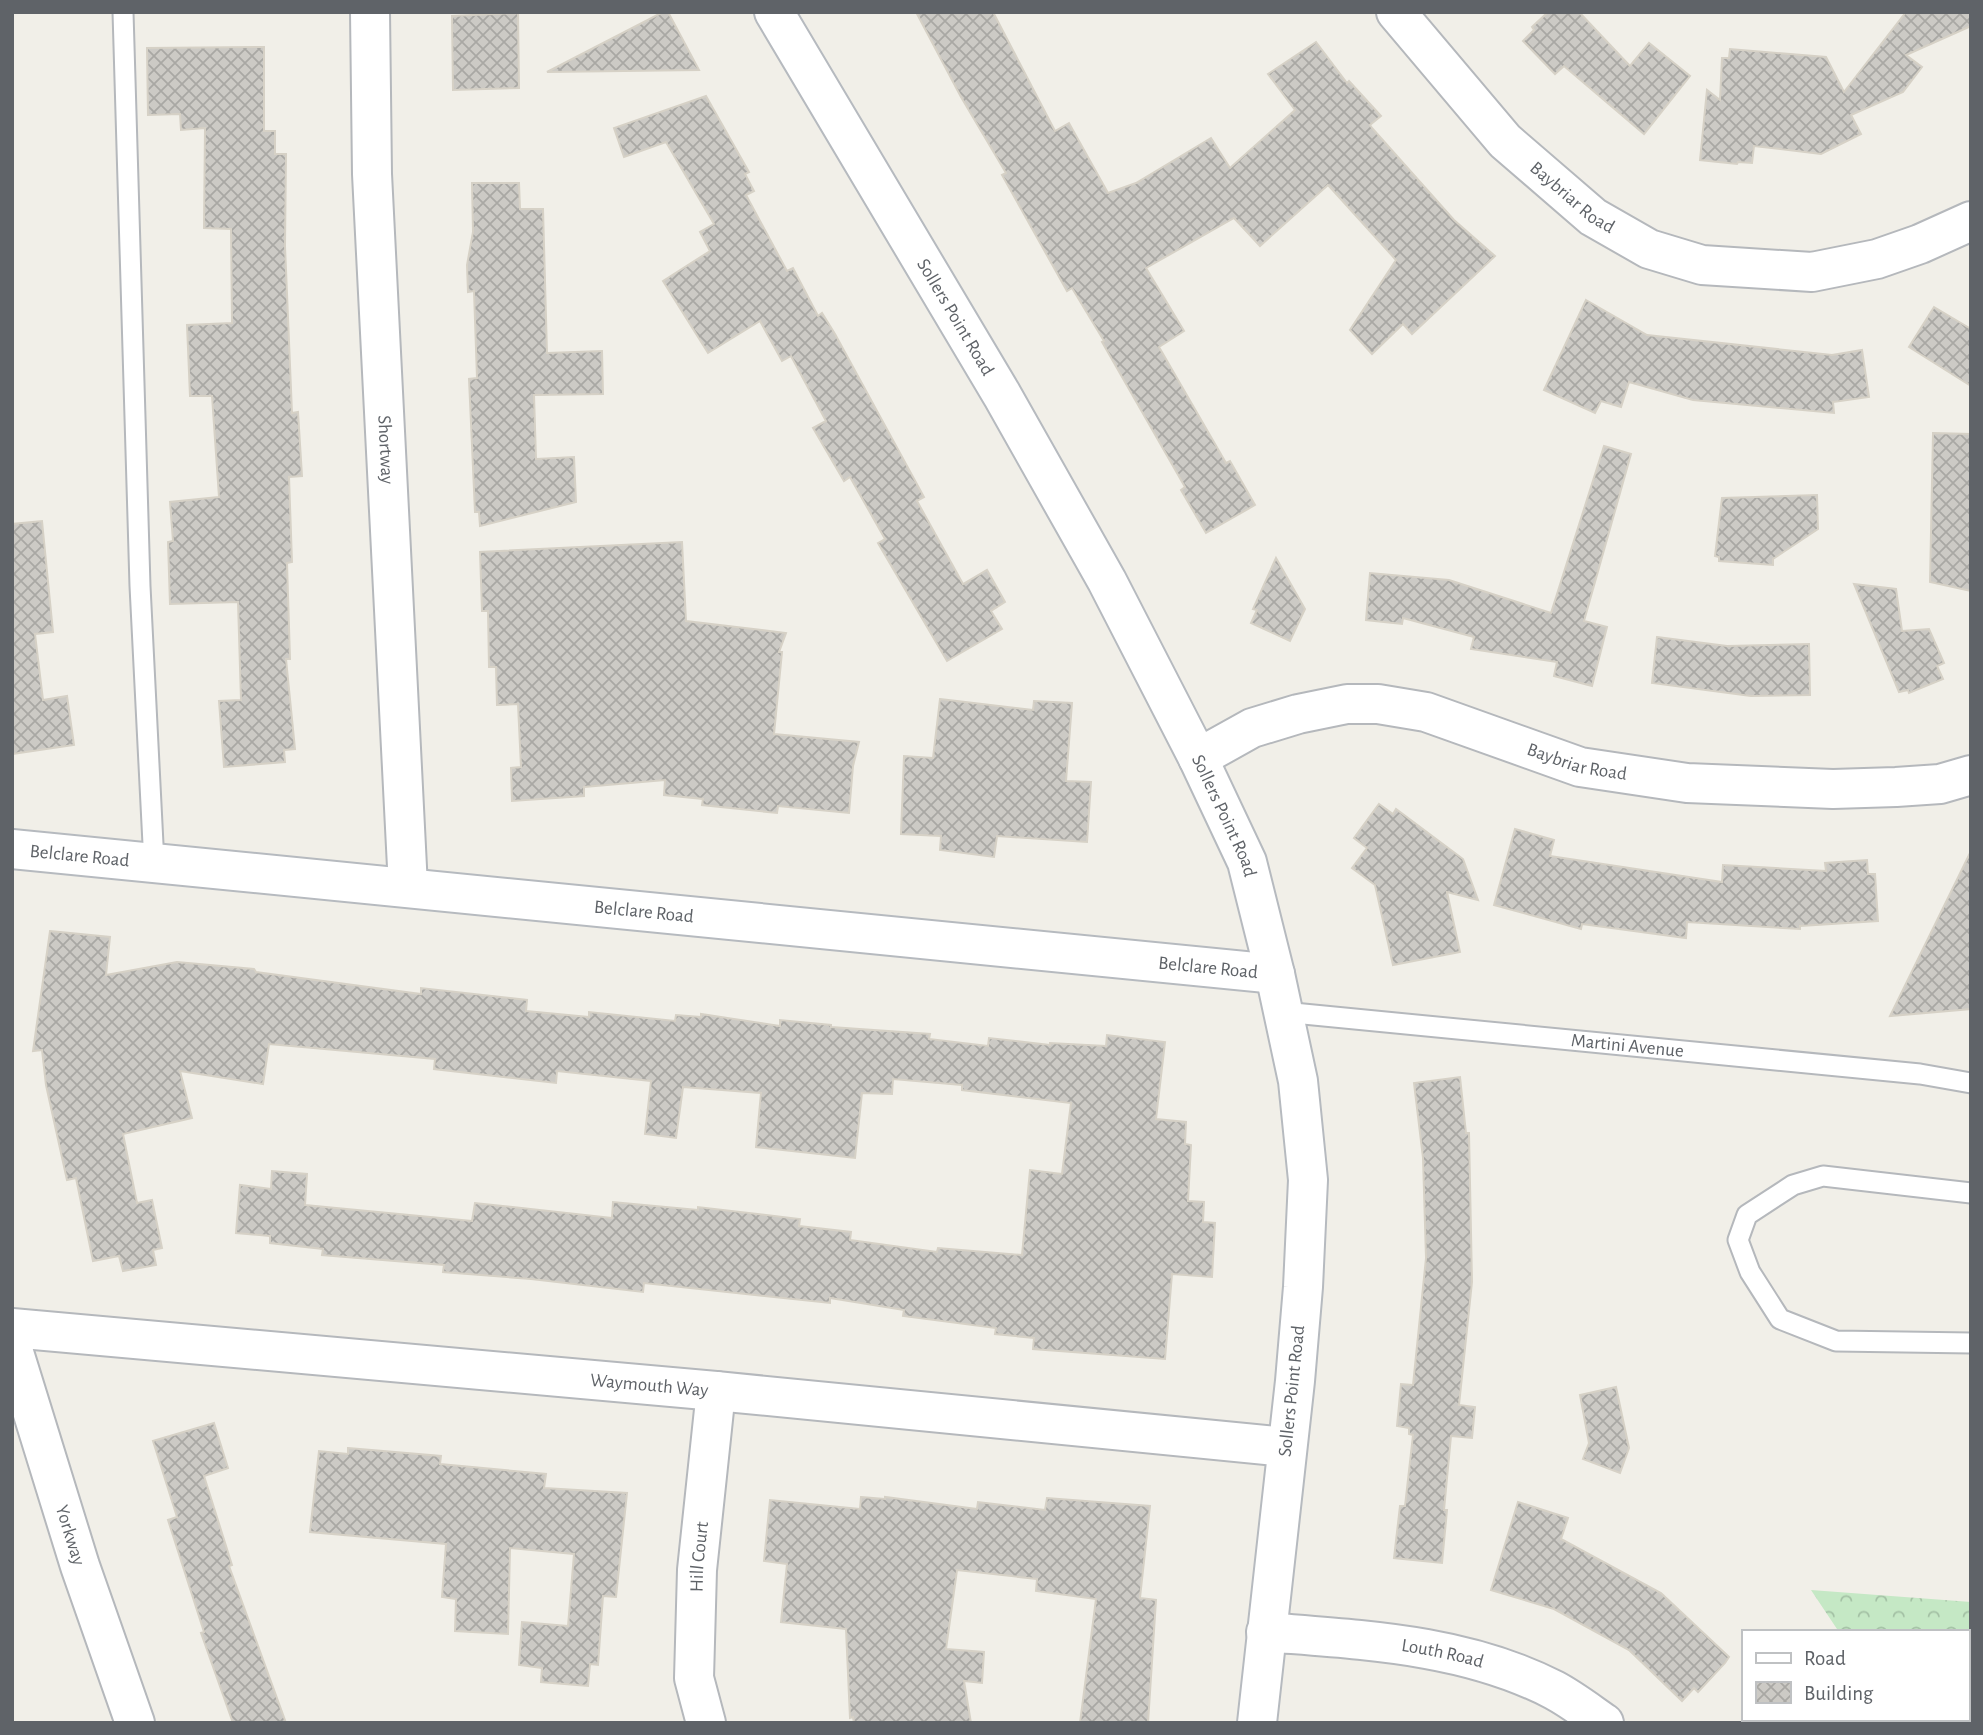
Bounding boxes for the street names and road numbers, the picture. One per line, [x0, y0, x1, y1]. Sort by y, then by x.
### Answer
street label: Baybriar Road [1527, 158, 1618, 237]
street label: Sollers Point Road [914, 255, 998, 379]
street label: Shortway [375, 415, 397, 485]
street label: Baybriar Road [1525, 739, 1628, 783]
street label: Sollers Point Road [1188, 752, 1260, 879]
street label: Belclare Road [29, 841, 131, 870]
street label: Belclare Road [593, 897, 695, 926]
street label: Belclare Road [1157, 953, 1259, 982]
street label: Martini Avenue [1570, 1031, 1685, 1060]
street label: Sollers Point Road [1276, 1324, 1308, 1458]
street label: Waymouth Way [590, 1370, 709, 1400]
street label: Yorkway [52, 1503, 89, 1568]
street label: Hill Court [687, 1521, 712, 1592]
street label: Louth Road [1400, 1636, 1486, 1671]

